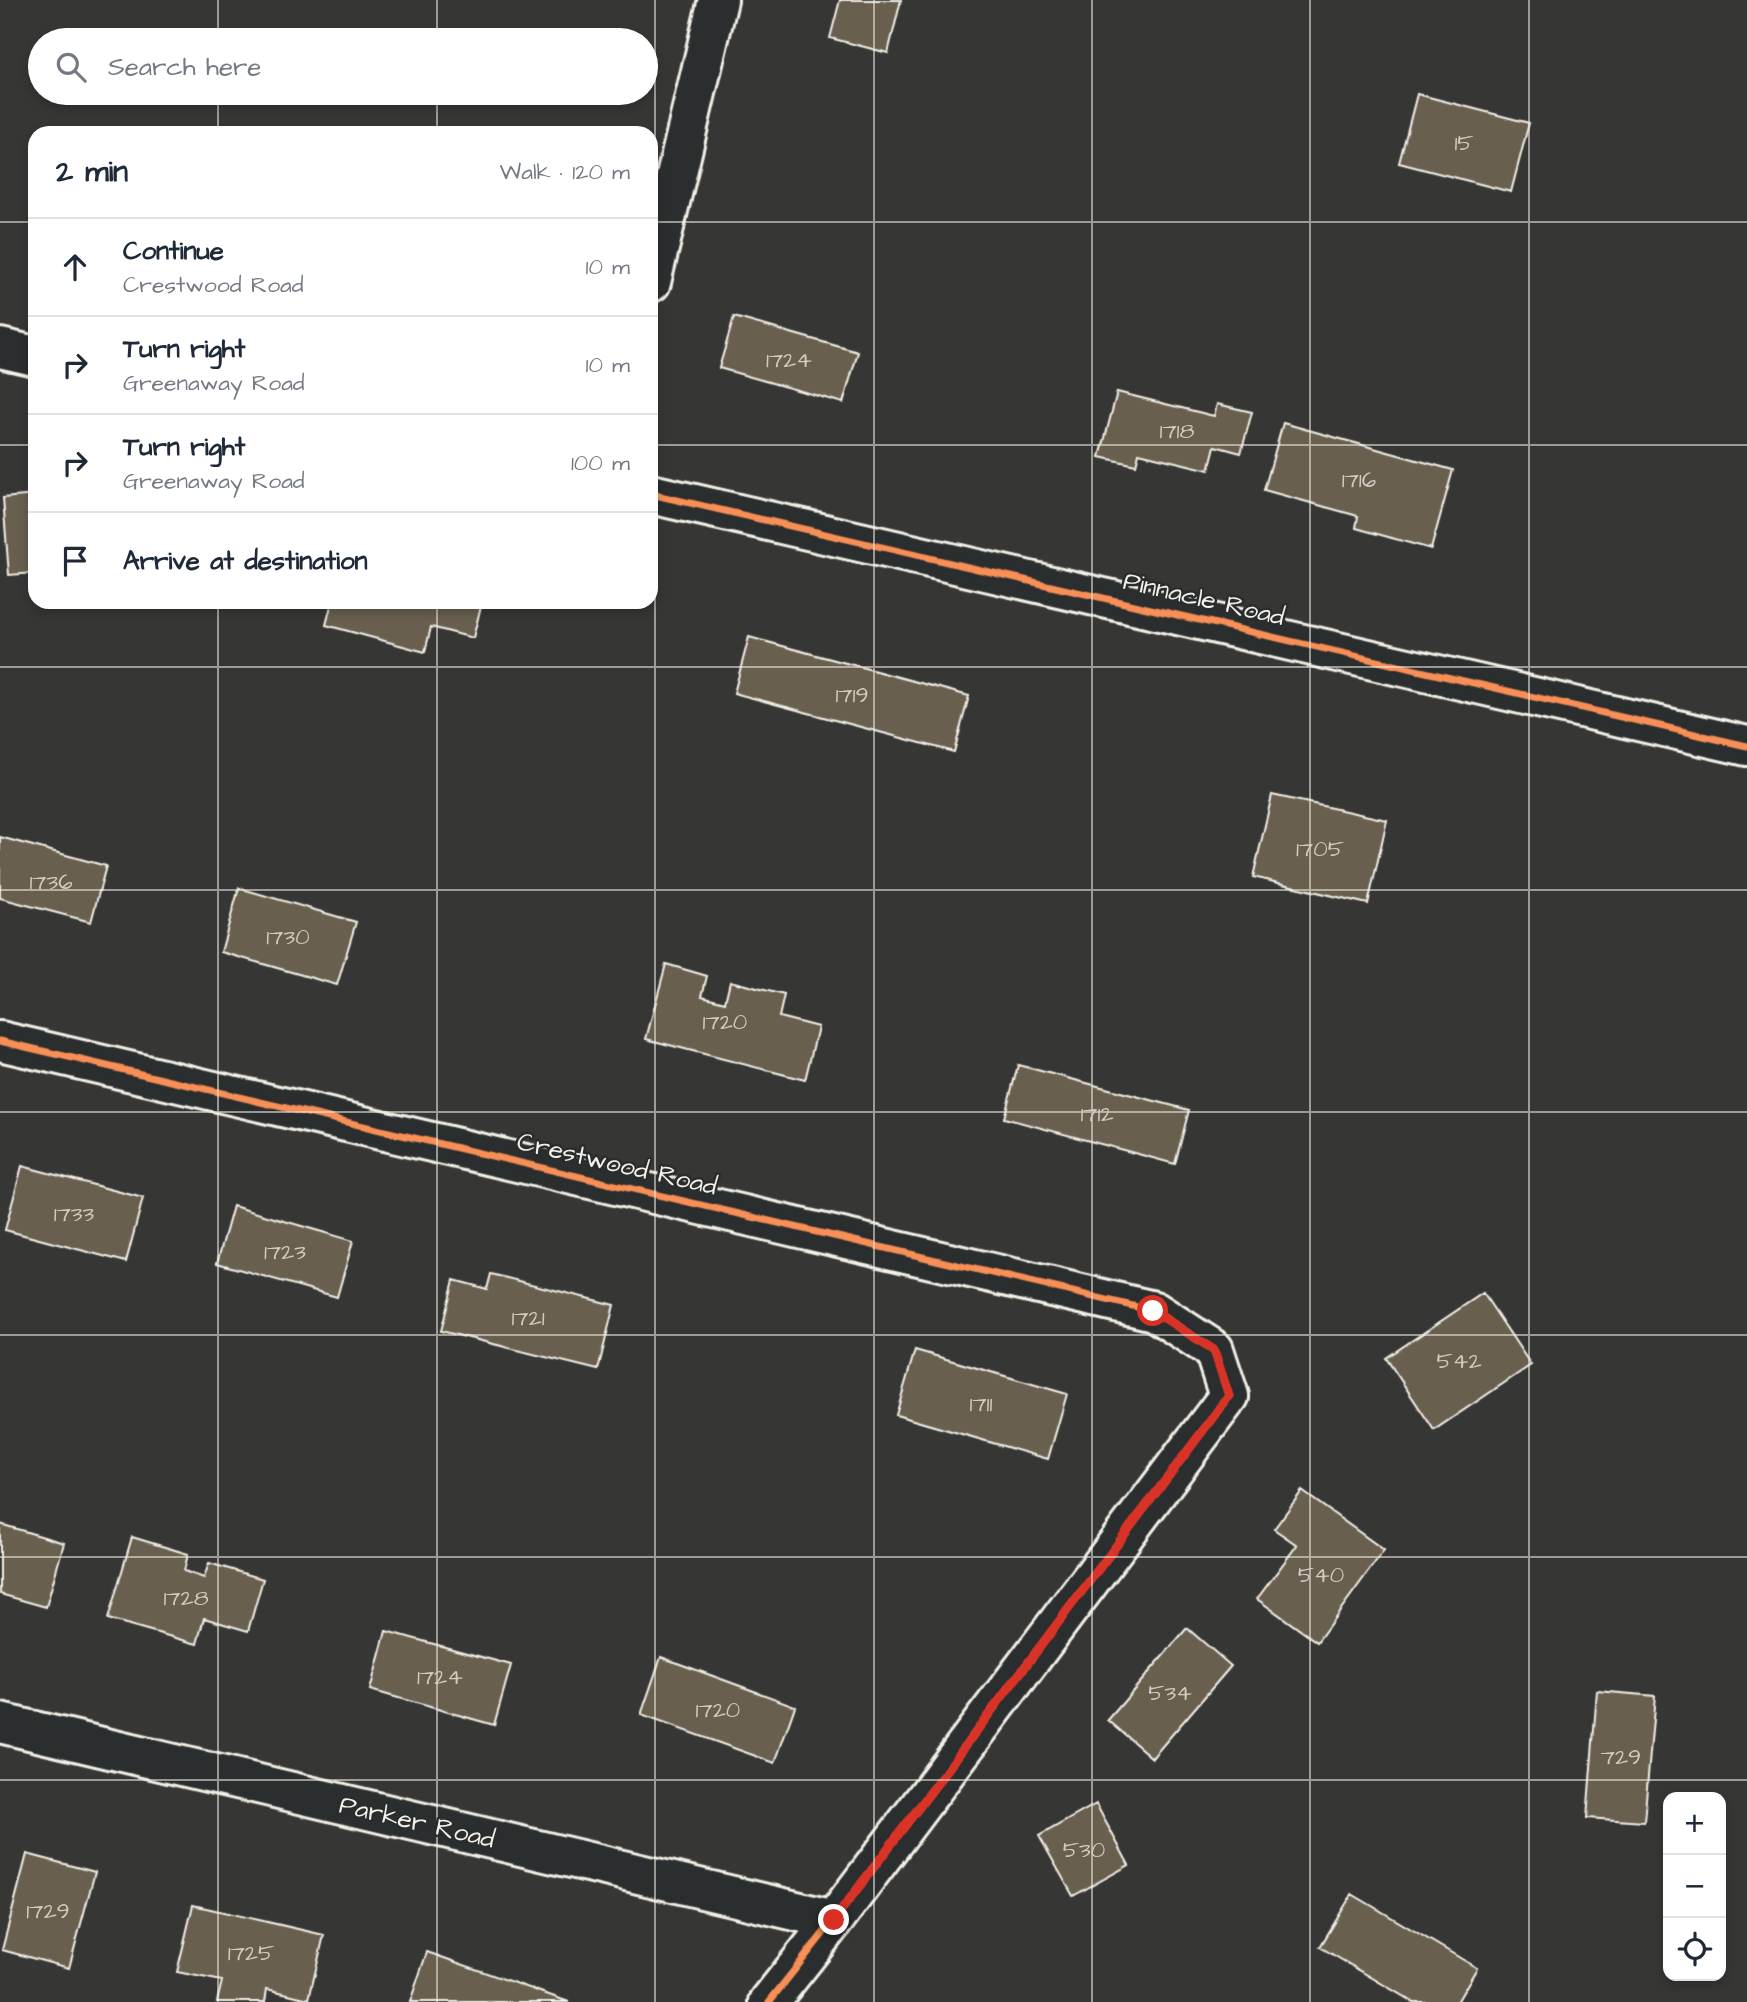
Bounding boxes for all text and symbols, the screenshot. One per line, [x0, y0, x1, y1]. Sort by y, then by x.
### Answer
search box [28, 28, 658, 105]
icon: search [52, 48, 90, 86]
text: Search here [108, 49, 261, 85]
house number: 15 [1454, 127, 1474, 159]
text: 2 min [56, 151, 128, 193]
text: Walk · 120 m [500, 156, 630, 188]
text: Continue [123, 233, 224, 269]
icon: ahead [56, 248, 94, 286]
text: 10 m [585, 251, 630, 283]
text: Crestwood Road [123, 269, 304, 301]
text: Turn right [123, 331, 245, 367]
house number: 1724 [766, 344, 812, 376]
icon: right [56, 346, 94, 384]
text: 10 m [585, 349, 630, 381]
text: Greenaway Road [123, 367, 305, 399]
house number: 1718 [1160, 415, 1195, 447]
text: Turn right [123, 429, 245, 465]
icon: right [56, 444, 94, 482]
text: 100 m [571, 447, 630, 479]
house number: 1716 [1342, 464, 1376, 496]
text: Greenaway Road [123, 465, 305, 497]
icon: arrive [56, 542, 94, 580]
text: Arrive at destination [123, 543, 368, 579]
street label: Pinnacle Road [1120, 563, 1288, 635]
house number: 1719 [835, 679, 869, 711]
house number: 1705 [1296, 833, 1344, 865]
house number: 1736 [29, 866, 73, 898]
house number: 1730 [266, 921, 310, 953]
house number: 1720 [703, 1006, 747, 1038]
house number: 1712 [1080, 1098, 1114, 1130]
street label: Crestwood Road [514, 1124, 720, 1204]
house number: 1733 [54, 1198, 95, 1230]
house number: 1723 [264, 1236, 306, 1268]
route start [1137, 1295, 1168, 1326]
house number: 1721 [511, 1302, 545, 1334]
house number: 542 [1436, 1345, 1482, 1377]
house number: 1711 [970, 1388, 993, 1420]
house number: 540 [1298, 1559, 1344, 1591]
house number: 1728 [163, 1582, 209, 1614]
house number: 1724 [417, 1661, 463, 1693]
house number: 534 [1148, 1677, 1192, 1709]
house number: 1720 [696, 1694, 740, 1726]
house number: 729 [1601, 1741, 1641, 1773]
street label: Parker Road [336, 1787, 498, 1857]
map controls [1663, 1792, 1726, 1981]
button: + [1663, 1792, 1726, 1855]
house number: 530 [1063, 1834, 1105, 1866]
button: − [1663, 1855, 1726, 1918]
house number: 1729 [26, 1895, 70, 1927]
route end [818, 1904, 849, 1935]
button: locate [1663, 1918, 1726, 1981]
house number: 1725 [228, 1937, 274, 1969]

